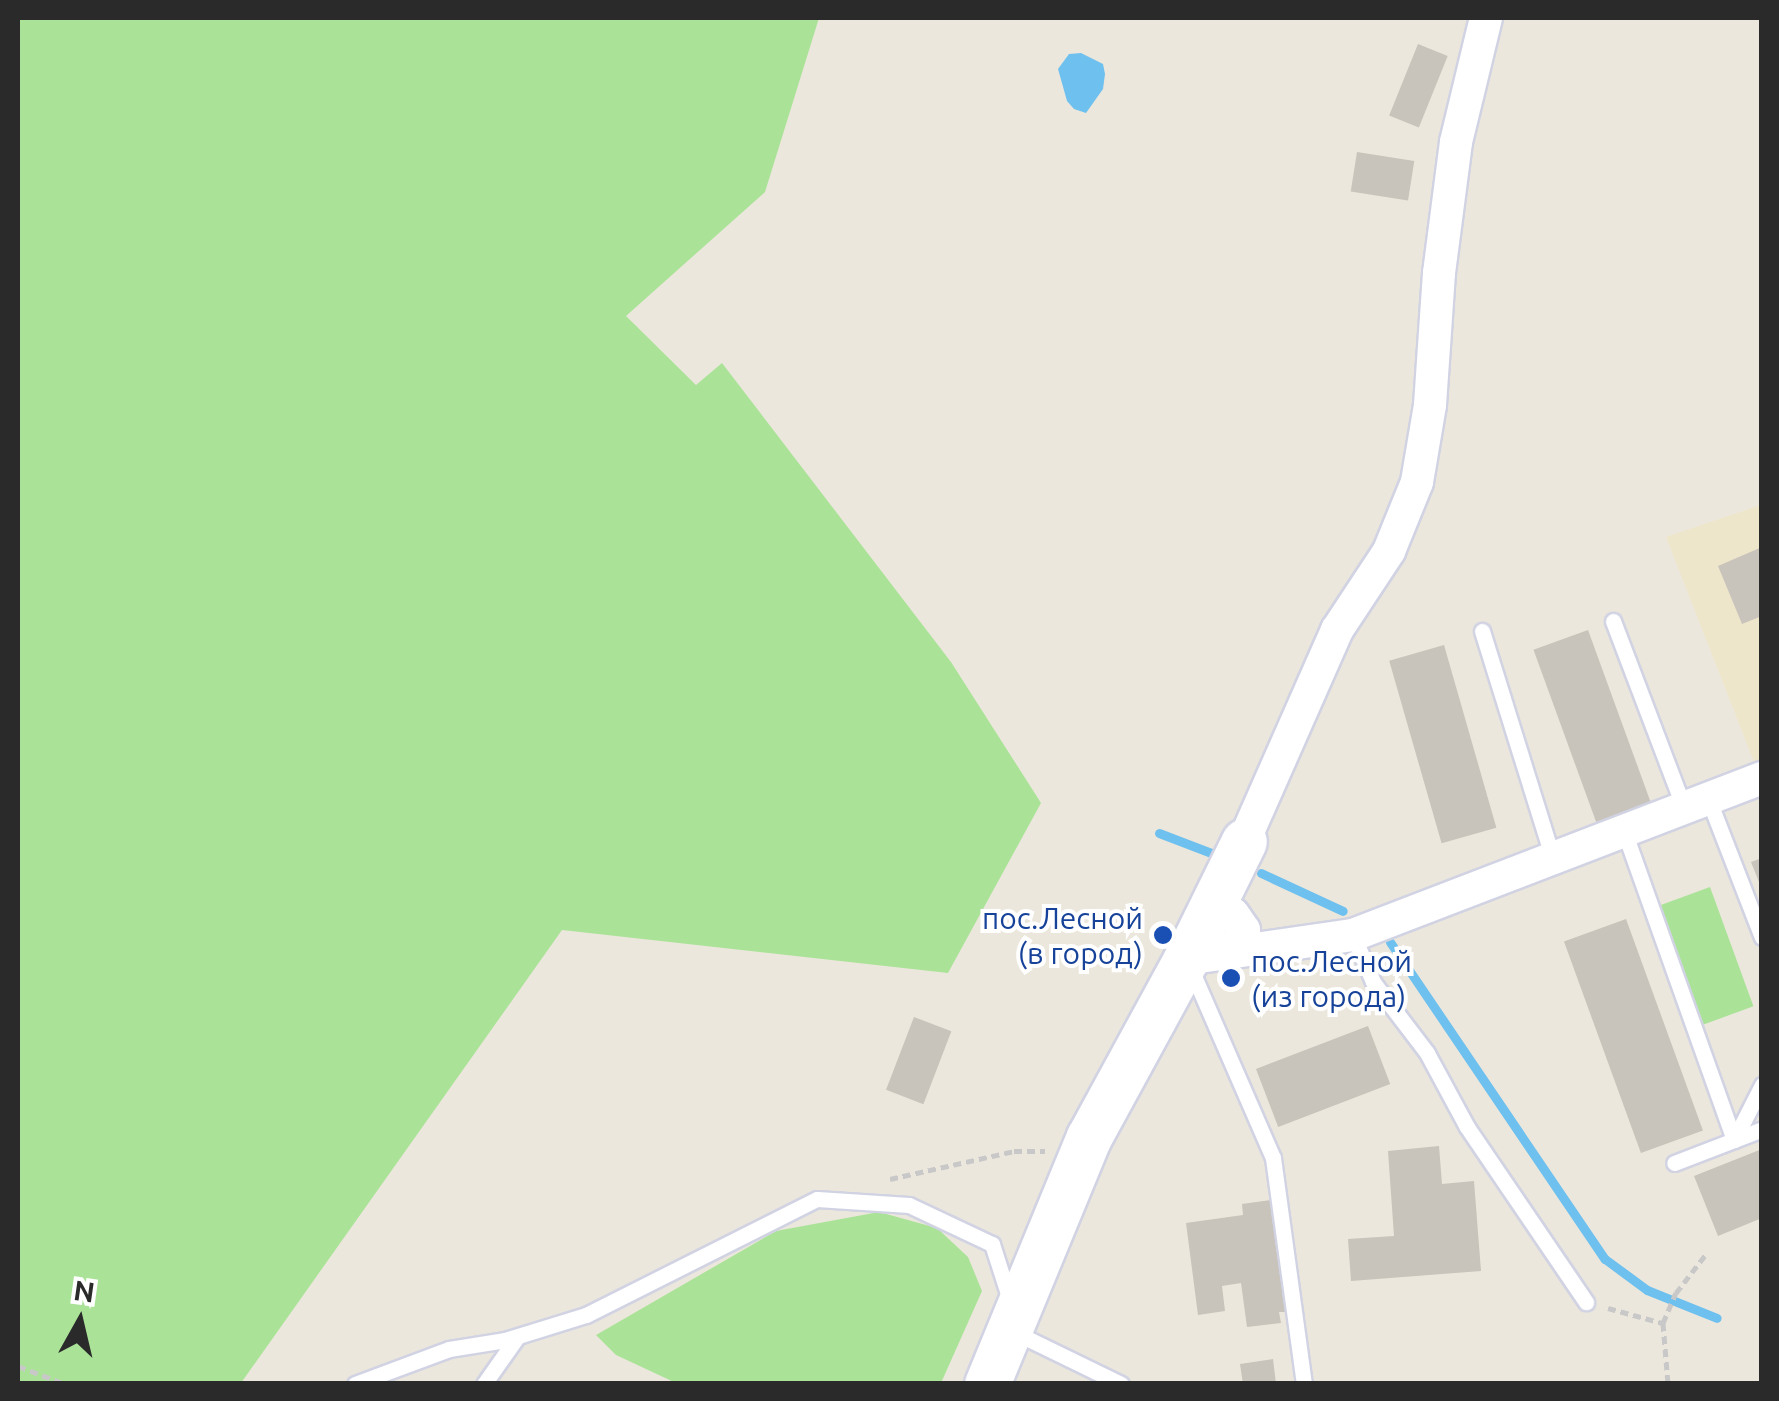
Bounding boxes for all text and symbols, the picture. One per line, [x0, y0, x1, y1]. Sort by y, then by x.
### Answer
place label: пос.Лесной (в город) [982, 900, 1143, 970]
marker: пос.Лесной (в город) [1152, 924, 1174, 946]
place label: пос.Лесной (из города) [1251, 943, 1412, 1014]
marker: пос.Лесной (из города) [1220, 967, 1242, 989]
north arrow [30, 1271, 130, 1371]
text: N [72, 1274, 97, 1308]

